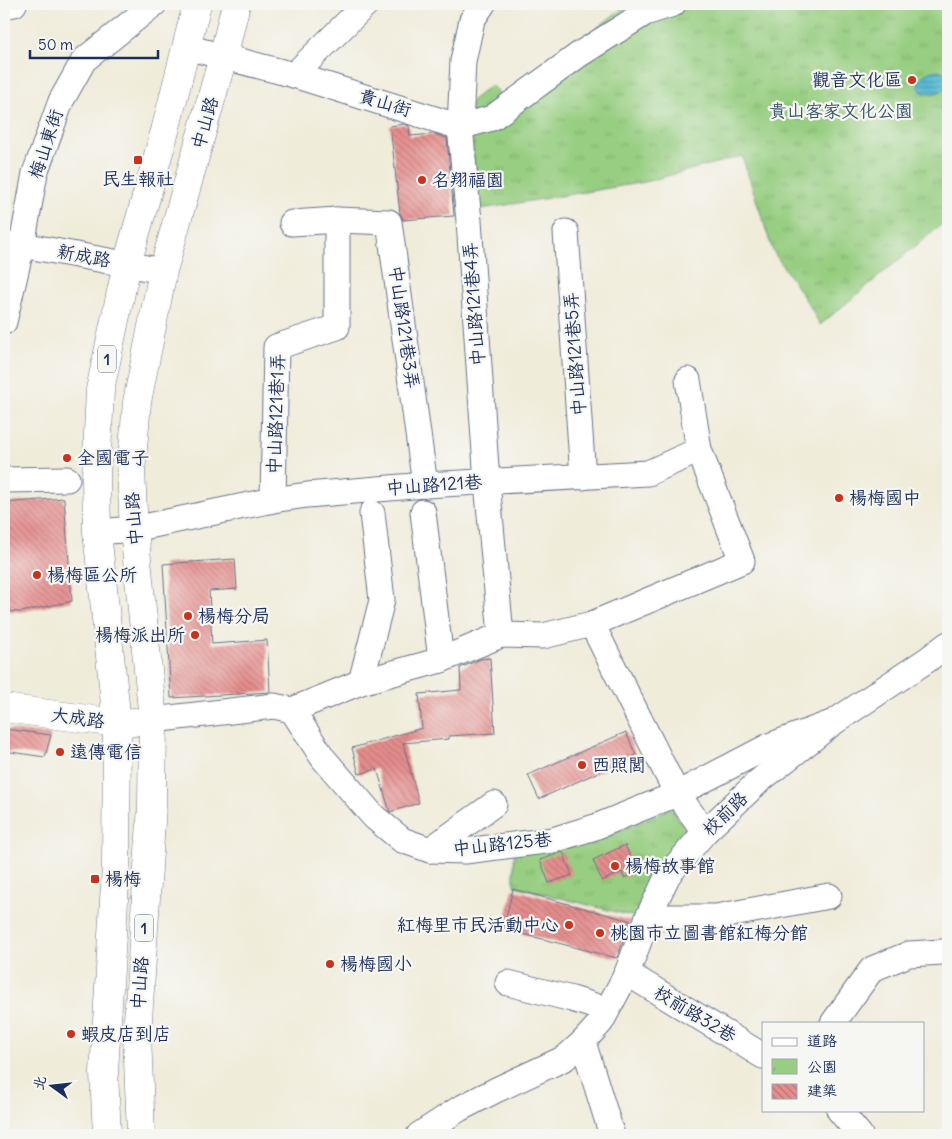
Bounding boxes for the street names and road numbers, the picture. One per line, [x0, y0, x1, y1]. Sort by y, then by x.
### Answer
street label: 貴山街 [356, 84, 414, 121]
street label: 中山路 [186, 94, 223, 152]
street label: 梅山東街 [23, 106, 68, 182]
street label: 新成路 [55, 239, 113, 272]
street label: 中山路121巷4弄 [458, 241, 489, 367]
street label: 中山路121巷3弄 [384, 264, 425, 390]
street label: 中山路121巷5弄 [559, 291, 590, 417]
road number: 1 [98, 346, 116, 372]
street label: 中山路121巷1弄 [262, 353, 289, 475]
street label: 中山路121巷 [385, 470, 483, 499]
street label: 中山路 [120, 491, 147, 547]
street label: 大成路 [50, 702, 106, 733]
street label: 校前路 [697, 787, 752, 841]
street label: 中山路125巷 [451, 827, 553, 860]
road number: 1 [135, 914, 153, 941]
street label: 中山路 [126, 955, 153, 1011]
street label: 校前路32巷 [650, 980, 741, 1047]

